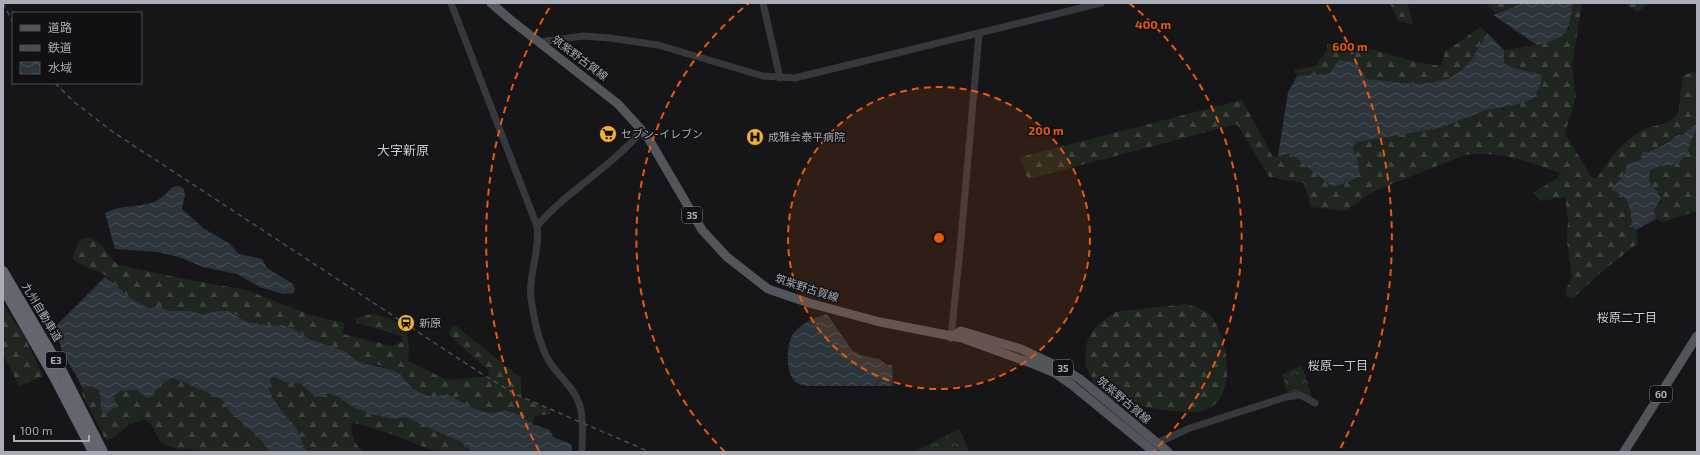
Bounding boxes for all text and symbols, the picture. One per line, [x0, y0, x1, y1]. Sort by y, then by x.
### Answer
legend [12, 12, 142, 84]
text: 400 m [1135, 17, 1171, 31]
text: 道路 [48, 20, 72, 34]
street label: 筑紫野古賀線 [550, 33, 611, 83]
text: 600 m [1332, 39, 1368, 53]
text: 鉄道 [48, 40, 72, 54]
text: 水域 [48, 60, 72, 74]
text: 200 m [1028, 123, 1064, 137]
supermarket icon: セブン-イレブン [598, 124, 618, 144]
place label: セブン-イレブン [621, 127, 703, 140]
hospital icon: 成雅会泰平病院 [745, 127, 765, 147]
place label: 成雅会泰平病院 [768, 130, 845, 143]
district label: 大字新原 [377, 142, 429, 158]
road number: 35 [682, 207, 702, 223]
centre of rings [932, 231, 946, 245]
street label: 筑紫野古賀線 [774, 271, 841, 304]
street label: 九州自動車道 [20, 280, 65, 343]
district label: 桜原二丁目 [1597, 310, 1657, 324]
station icon: 新原 [396, 313, 416, 333]
place label: 新原 [419, 316, 441, 329]
road number: E3 [46, 352, 66, 368]
district label: 桜原一丁目 [1308, 358, 1368, 372]
road number: 35 [1053, 360, 1073, 376]
street label: 筑紫野古賀線 [1095, 373, 1154, 426]
road number: 60 [1650, 386, 1672, 402]
scale bar [14, 417, 89, 443]
text: 100 m [20, 423, 52, 437]

